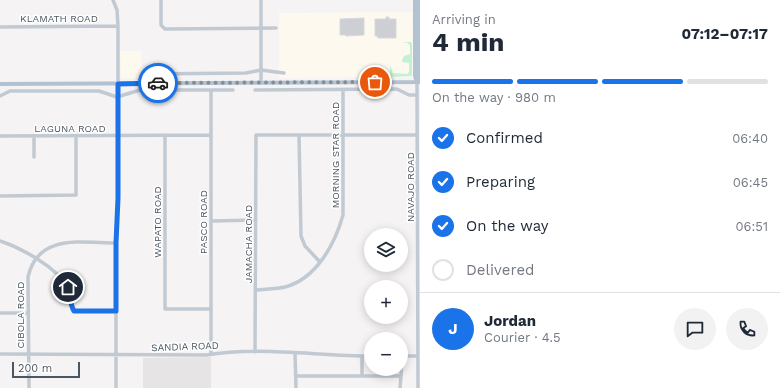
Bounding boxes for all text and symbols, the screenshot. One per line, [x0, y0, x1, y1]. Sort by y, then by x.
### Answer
text: Arriving in [432, 12, 496, 27]
street label: KLAMATH ROAD [20, 13, 98, 24]
text: 07:12–07:17 [681, 25, 768, 43]
text: 4 min [432, 27, 504, 57]
courier [138, 63, 178, 103]
pin [358, 65, 392, 99]
icon: bag [364, 71, 386, 93]
icon: car [147, 72, 169, 94]
text: On the way · 980 m [432, 90, 556, 105]
street label: MORNING STAR ROAD [330, 102, 341, 208]
street label: LAGUNA ROAD [34, 123, 106, 134]
icon: check [432, 127, 454, 149]
text: Confirmed [466, 129, 543, 147]
text: 06:40 [732, 131, 768, 146]
street label: NAVAJO ROAD [405, 152, 416, 222]
icon: check [432, 171, 454, 193]
text: Preparing [466, 173, 535, 191]
text: 06:45 [733, 175, 768, 190]
street label: WAPATO ROAD [152, 186, 163, 258]
street label: PASCO ROAD [198, 190, 209, 254]
street label: JAMACHA ROAD [243, 205, 254, 283]
icon: check [432, 215, 454, 237]
text: On the way [466, 217, 548, 235]
text: 06:51 [736, 219, 768, 234]
map controls [364, 228, 408, 376]
button: layers [364, 228, 408, 272]
text: Delivered [466, 261, 534, 279]
pin [51, 270, 85, 304]
icon: home [57, 276, 79, 298]
button: + [364, 280, 408, 324]
street label: CIBOLA ROAD [15, 281, 26, 349]
button: chat [674, 308, 716, 350]
button: phone [726, 308, 768, 350]
text: Jordan [484, 312, 536, 330]
text: J [448, 320, 458, 338]
text: Courier · 4.5 [484, 330, 561, 345]
button: − [364, 332, 408, 376]
street label: SANDIA ROAD [151, 340, 219, 353]
scale bar [12, 360, 80, 379]
text: 200 m [18, 362, 52, 375]

